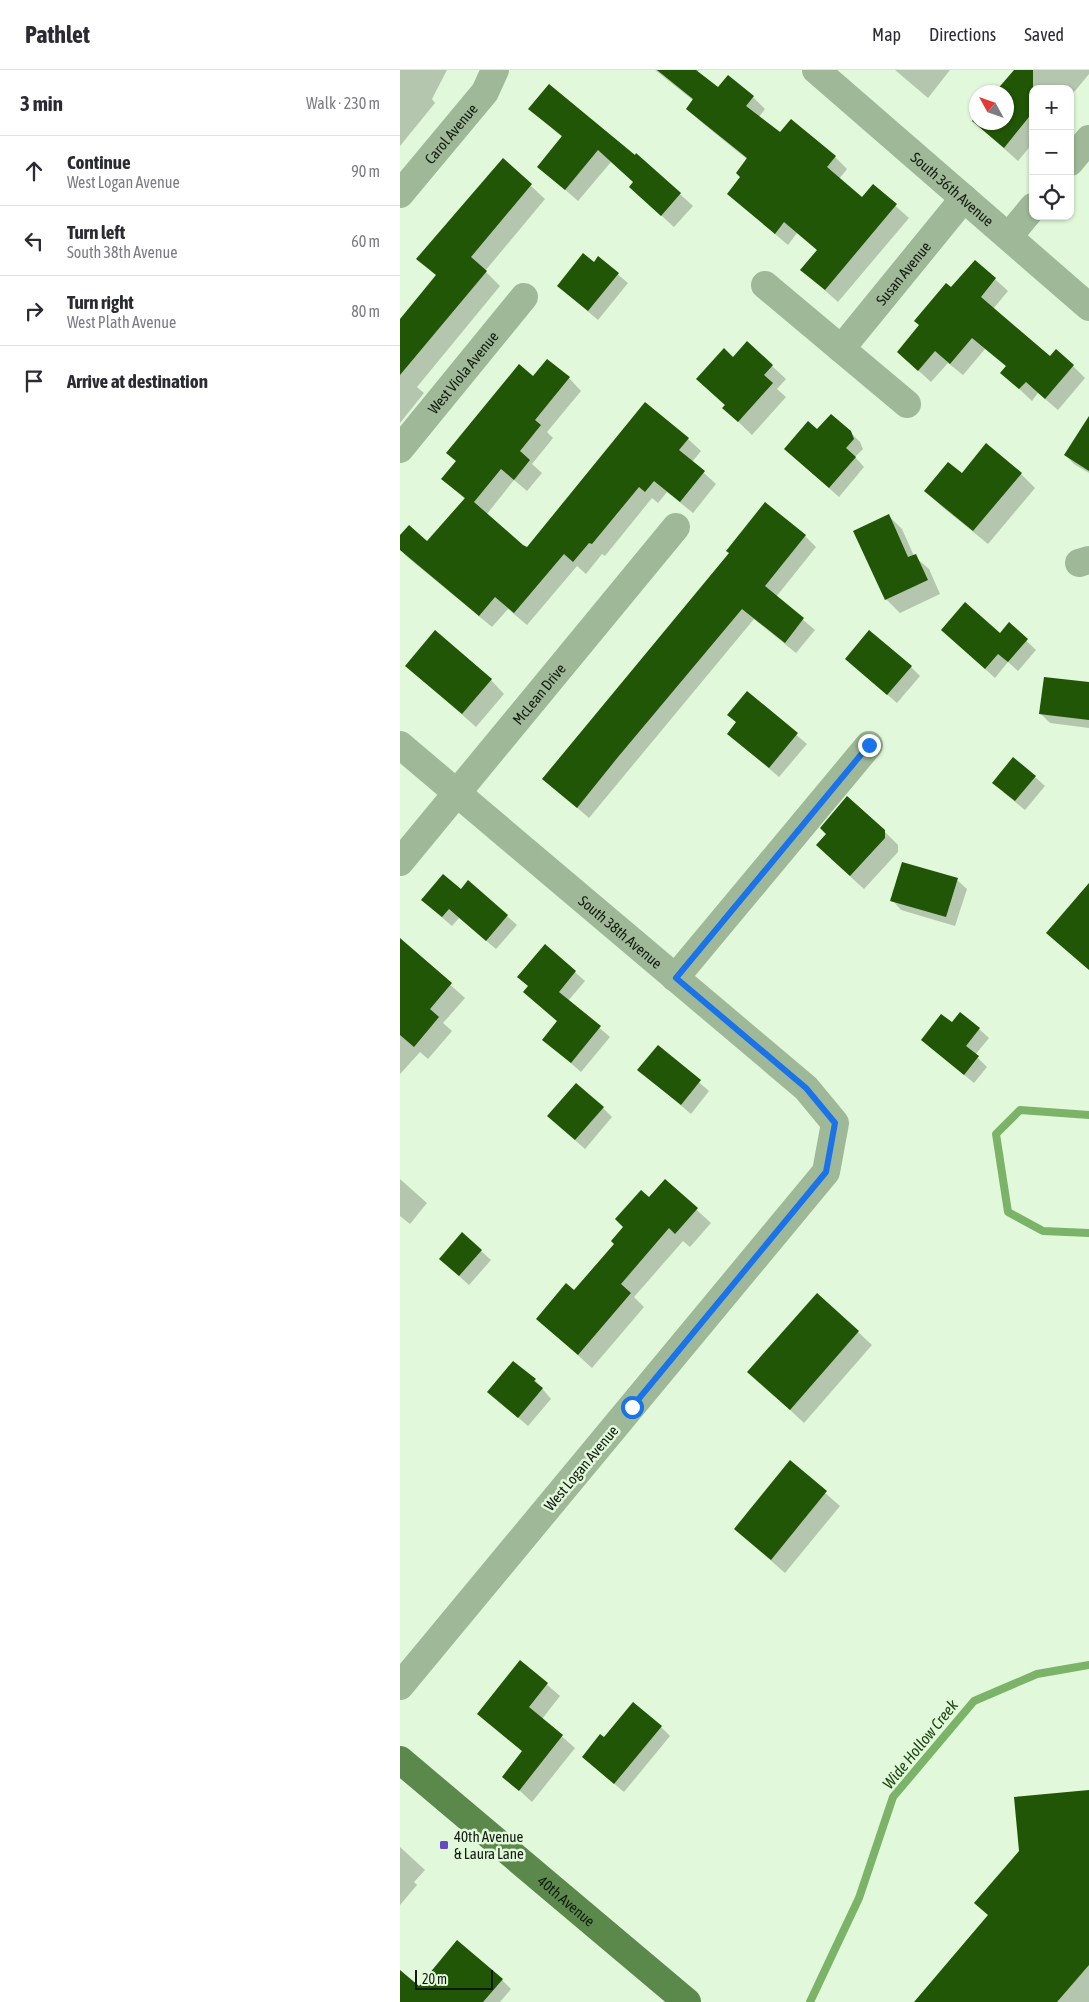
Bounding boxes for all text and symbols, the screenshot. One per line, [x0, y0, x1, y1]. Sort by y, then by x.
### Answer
text: Pathlet [25, 21, 90, 48]
text: Map [872, 24, 901, 45]
text: Directions [929, 24, 996, 45]
text: Saved [1024, 24, 1064, 45]
north arrow [969, 85, 1014, 130]
map controls [1029, 85, 1074, 220]
button: + [1029, 85, 1074, 130]
text: 3 min [20, 91, 63, 115]
text: Walk · 230 m [306, 94, 380, 112]
street label: Carol Avenue [421, 100, 481, 167]
button: − [1029, 130, 1074, 175]
street label: South 36th Avenue [908, 148, 998, 229]
text: Continue [67, 151, 131, 173]
icon: ahead [20, 157, 48, 185]
text: 90 m [351, 162, 380, 180]
text: West Logan Avenue [67, 173, 180, 191]
button: locate [1029, 175, 1074, 220]
text: Turn left [67, 221, 125, 243]
icon: left [20, 227, 48, 255]
text: 60 m [351, 232, 380, 250]
street label: Susan Avenue [872, 238, 934, 308]
text: South 38th Avenue [67, 243, 177, 261]
text: Turn right [67, 291, 134, 313]
icon: right [20, 297, 48, 325]
text: 80 m [351, 302, 380, 320]
text: West Plath Avenue [67, 313, 176, 331]
street label: West Viola Avenue [424, 327, 501, 417]
icon: arrive [20, 367, 48, 395]
text: Arrive at destination [67, 370, 208, 392]
street label: McLean Drive [509, 660, 569, 728]
route end [858, 734, 881, 757]
street label: South 38th Avenue [576, 892, 666, 972]
route start [621, 1396, 644, 1419]
street label: West Logan Avenue [541, 1422, 622, 1514]
water label: Wide Hollow Creek [879, 1695, 962, 1792]
place label: 40th Avenue & Laura Lane [454, 1828, 524, 1862]
marker: 40th Avenue & Laura Lane [438, 1839, 450, 1851]
street label: 40th Avenue [535, 1872, 599, 1929]
scale bar [415, 1967, 492, 1990]
text: 20 m [422, 1971, 447, 1987]

